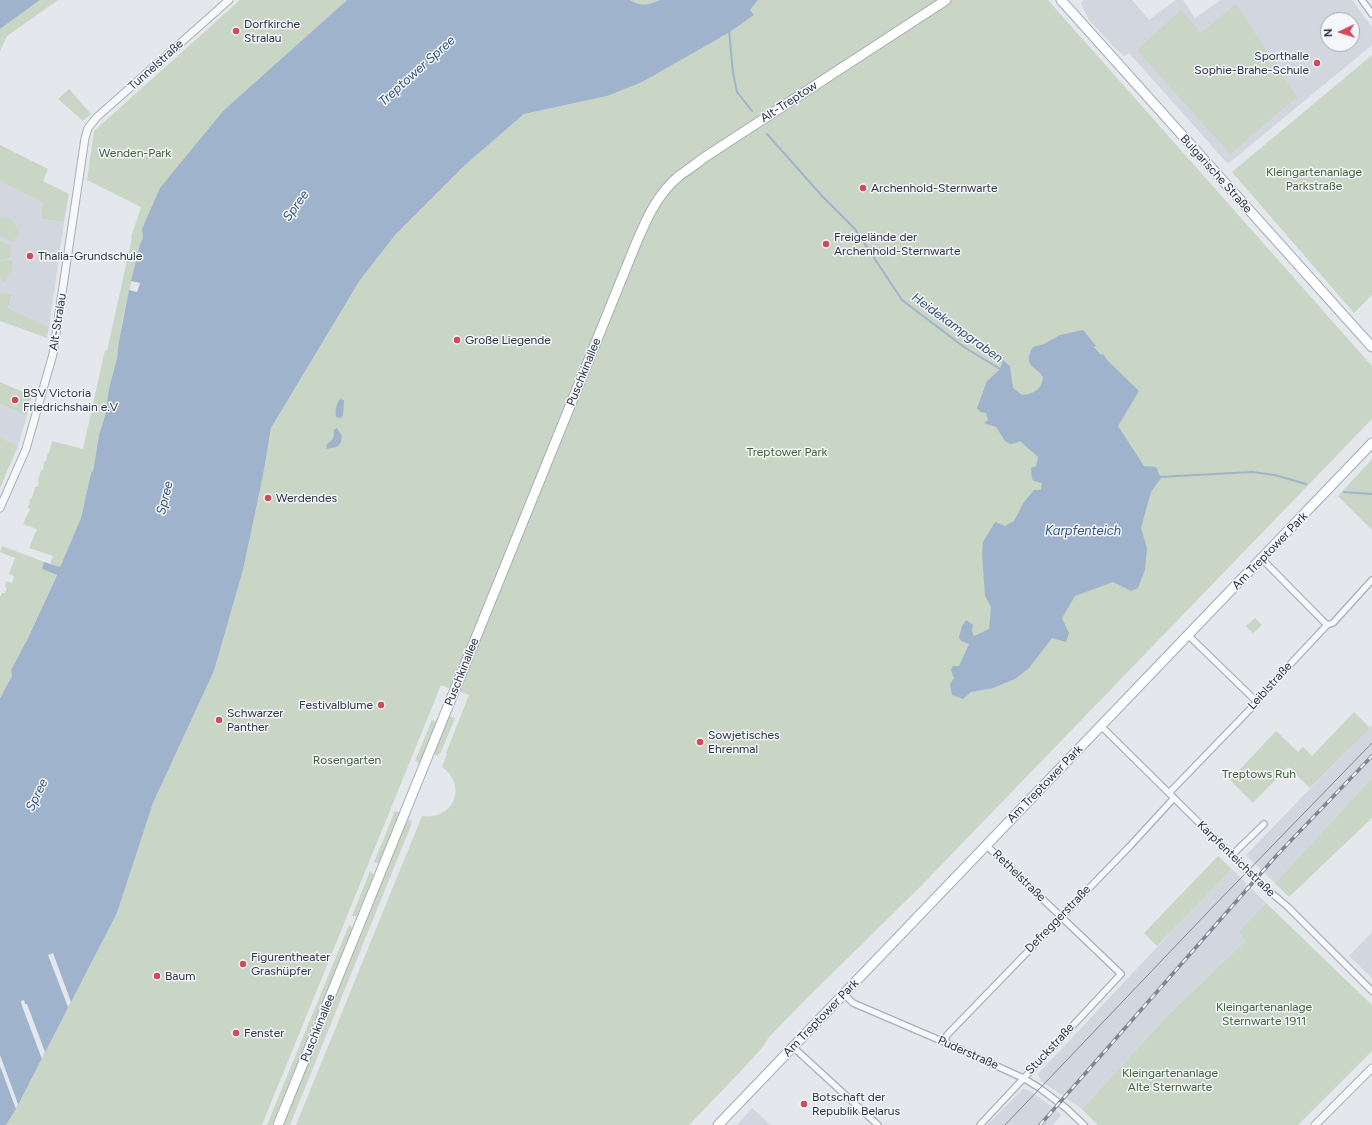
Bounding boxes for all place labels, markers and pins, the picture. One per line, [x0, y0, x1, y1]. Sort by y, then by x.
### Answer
place label: Dorfkirche Stralau [244, 17, 300, 45]
marker: Dorfkirche Stralau [231, 26, 241, 36]
place label: Sporthalle Sophie-Brahe-Schule [1194, 49, 1309, 77]
marker: Sporthalle Sophie-Brahe-Schule [1312, 58, 1322, 68]
place label: Archenhold-Sternwarte [871, 181, 998, 195]
marker: Archenhold-Sternwarte [858, 183, 868, 193]
place label: Freigelände der Archenhold-Sternwarte [834, 230, 961, 258]
marker: Freigelände der Archenhold-Sternwarte [821, 239, 831, 249]
place label: Thalia-Grundschule [38, 249, 142, 263]
marker: Thalia-Grundschule [25, 251, 35, 261]
place label: Große Liegende [465, 333, 551, 347]
marker: Große Liegende [452, 335, 462, 345]
place label: BSV Victoria Friedrichshain e.V [23, 386, 118, 414]
marker: BSV Victoria Friedrichshain e.V [10, 395, 20, 405]
place label: Werdendes [276, 491, 337, 505]
marker: Werdendes [263, 493, 273, 503]
place label: Festivalblume [299, 698, 373, 712]
marker: Festivalblume [376, 700, 386, 710]
place label: Schwarzer Panther [227, 706, 283, 734]
marker: Schwarzer Panther [214, 715, 224, 725]
place label: Sowjetisches Ehrenmal [708, 728, 780, 756]
marker: Sowjetisches Ehrenmal [695, 737, 705, 747]
place label: Figurentheater Grashüpfer [251, 950, 330, 978]
marker: Figurentheater Grashüpfer [238, 959, 248, 969]
place label: Baum [165, 969, 195, 983]
marker: Baum [152, 971, 162, 981]
place label: Fenster [244, 1026, 284, 1040]
marker: Fenster [231, 1028, 241, 1038]
place label: Botschaft der Republik Belarus [812, 1090, 900, 1118]
marker: Botschaft der Republik Belarus [799, 1099, 809, 1109]

